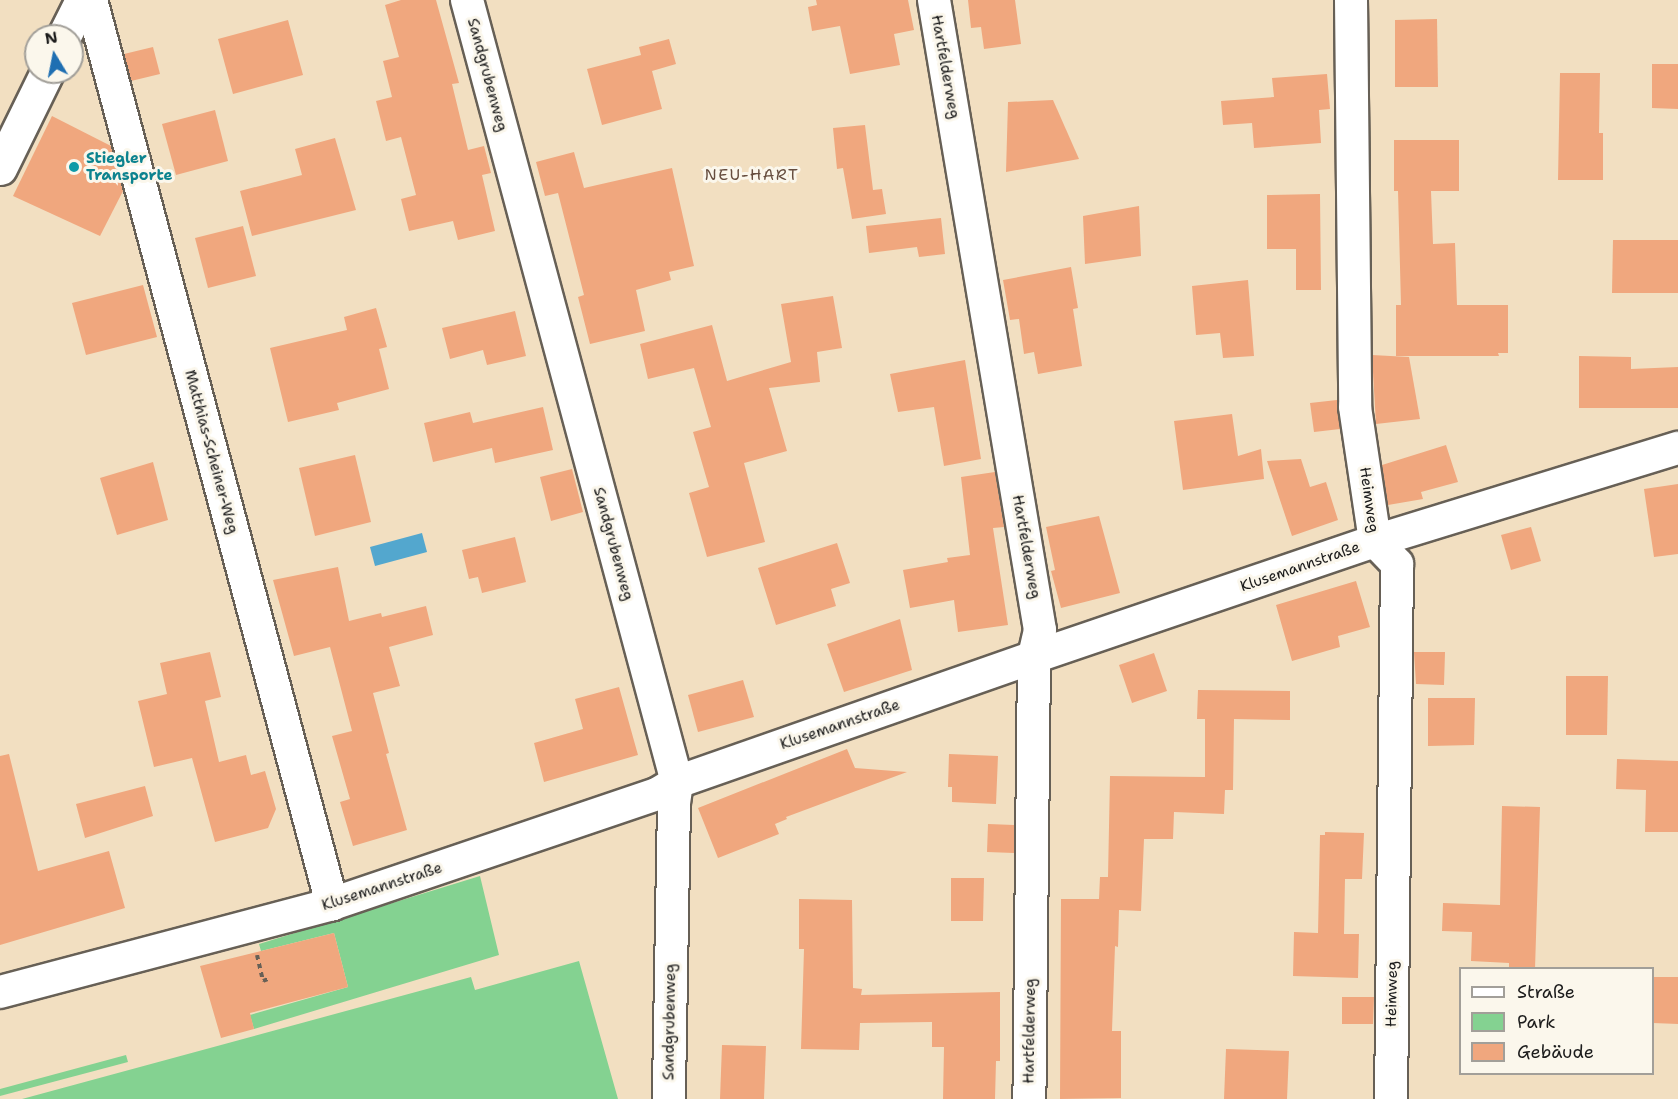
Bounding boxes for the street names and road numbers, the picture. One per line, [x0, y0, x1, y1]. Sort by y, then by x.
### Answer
street label: Hartfelderweg [927, 14, 963, 120]
street label: Sandgrubenweg [463, 16, 511, 134]
street label: Matthias-Scheiner-Weg [180, 368, 242, 536]
street label: Heimweg [1355, 466, 1383, 534]
street label: Sandgrubenweg [589, 485, 637, 603]
street label: Hartfelderweg [1008, 494, 1044, 600]
street label: Klusemannstraße [1238, 538, 1362, 596]
street label: Klusemannstraße [778, 696, 902, 754]
street label: Klusemannstraße [320, 859, 444, 915]
street label: Heimweg [1382, 961, 1402, 1027]
street label: Sandgrubenweg [660, 963, 680, 1081]
street label: Hartfelderweg [1020, 978, 1040, 1084]

